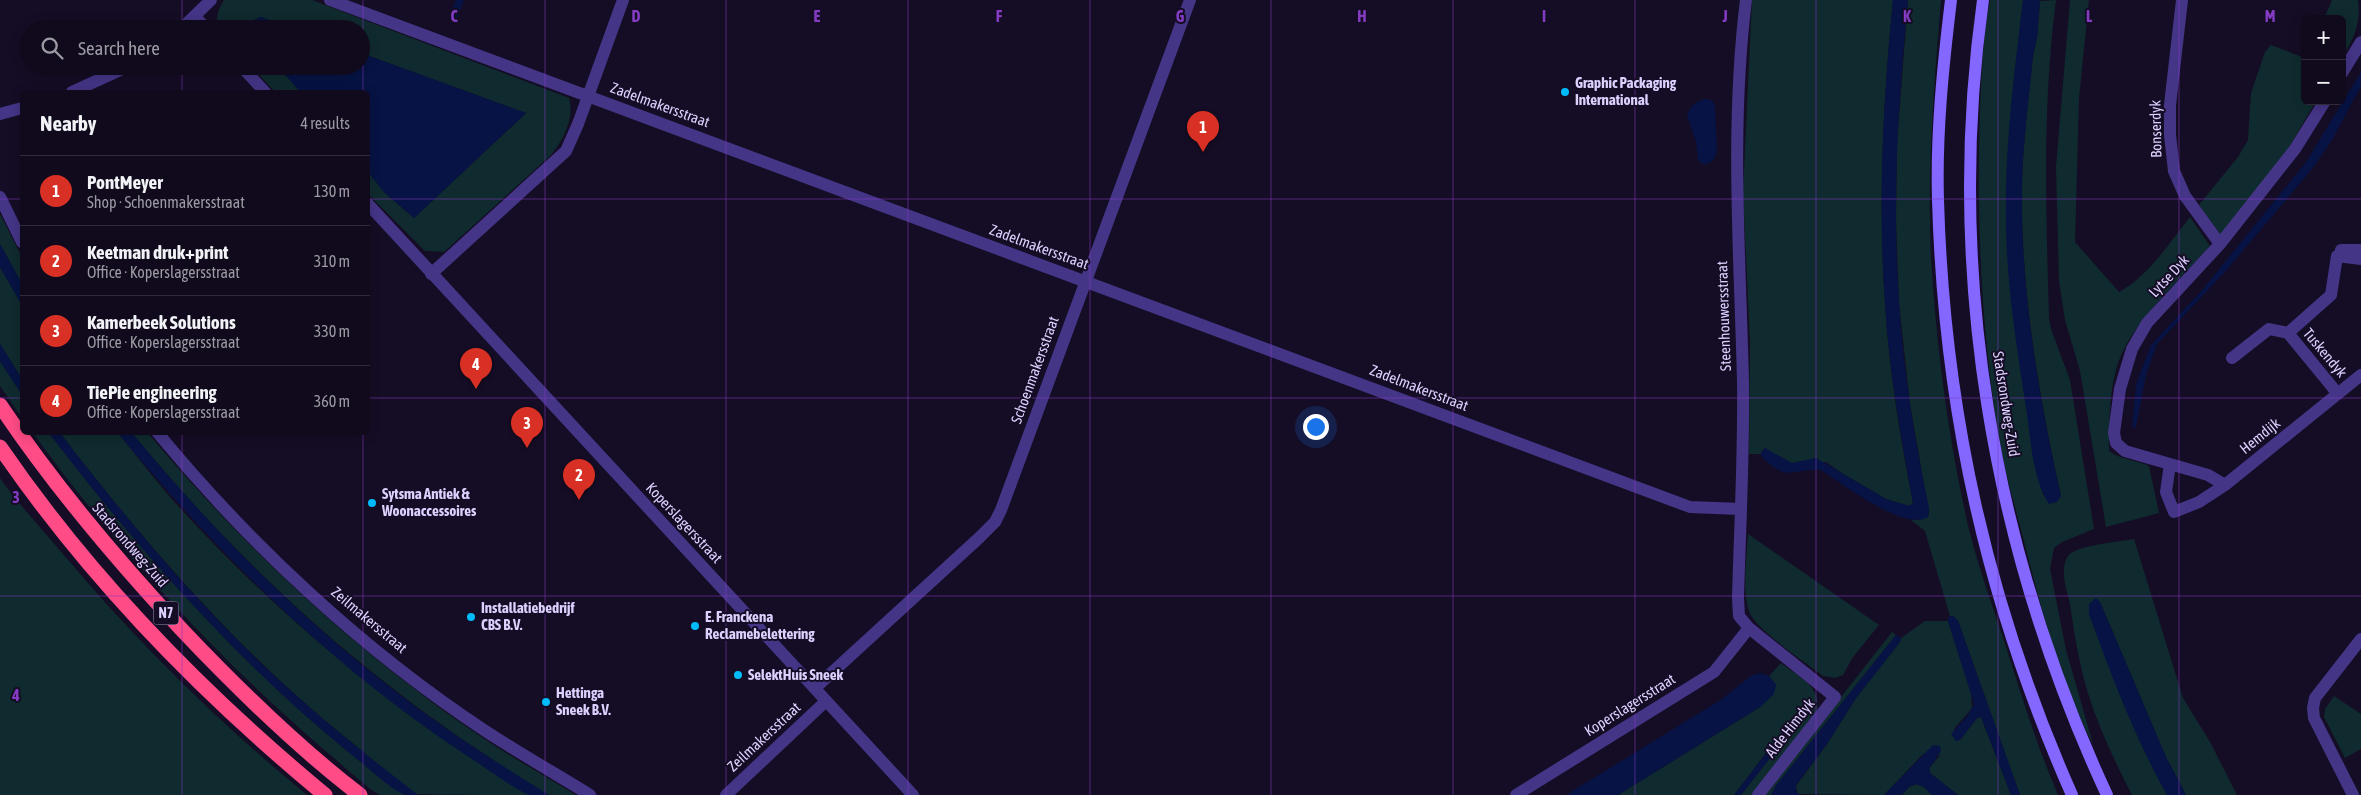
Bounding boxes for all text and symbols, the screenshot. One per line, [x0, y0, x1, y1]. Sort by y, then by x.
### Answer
text: C [450, 7, 458, 25]
text: D [632, 7, 641, 25]
text: E [814, 7, 821, 25]
text: F [996, 7, 1003, 25]
text: G [1176, 7, 1185, 25]
text: H [1357, 7, 1367, 25]
text: I [1542, 7, 1546, 25]
text: J [1721, 7, 1728, 25]
text: K [1903, 7, 1911, 25]
text: L [2086, 7, 2093, 25]
text: M [2265, 7, 2275, 25]
map controls [2301, 15, 2346, 105]
button: + [2301, 15, 2346, 60]
search box [20, 20, 370, 75]
icon: search [38, 34, 66, 62]
text: Search here [78, 37, 160, 59]
button: − [2301, 60, 2346, 105]
place label: Graphic Packaging International [1575, 74, 1677, 108]
street label: Zadelmakersstraat [608, 79, 712, 130]
marker: Graphic Packaging International [1559, 86, 1571, 98]
street label: Bonserdyk [2146, 100, 2165, 158]
text: Nearby [40, 111, 96, 135]
pin: 1 [1187, 111, 1219, 152]
text: 4 results [300, 114, 350, 132]
text: PontMeyer [87, 171, 163, 193]
text: 1 [52, 182, 60, 200]
text: 130 m [314, 182, 350, 200]
text: Shop · Schoenmakersstraat [87, 193, 245, 211]
street label: Zadelmakersstraat [987, 221, 1091, 272]
text: Keetman druk+print [87, 241, 229, 263]
street label: Lytse Dyk [2145, 251, 2193, 300]
text: 2 [52, 252, 60, 270]
text: 310 m [314, 252, 350, 270]
street label: Steenhouwersstraat [1713, 261, 1734, 371]
text: Office · Koperslagersstraat [87, 263, 240, 281]
text: Kamerbeek Solutions [87, 311, 236, 333]
street label: Schoenmakersstraat [1007, 314, 1062, 426]
text: 3 [52, 322, 60, 340]
text: 330 m [314, 322, 350, 340]
street label: Tuskendyk [2300, 325, 2351, 381]
text: Office · Koperslagersstraat [87, 333, 240, 351]
pin: 4 [460, 348, 492, 389]
street label: Stadsrondweg-Zuid [1990, 350, 2023, 458]
street label: Zadelmakersstraat [1367, 361, 1471, 414]
text: TiePie engineering [87, 381, 217, 403]
text: 4 [52, 392, 60, 410]
text: 360 m [314, 392, 350, 410]
text: Office · Koperslagersstraat [87, 403, 240, 421]
pin: 3 [511, 407, 543, 448]
your location [1303, 414, 1329, 440]
street label: Hemdijk [2236, 414, 2284, 457]
pin: 2 [563, 459, 595, 500]
street label: Koperslagersstraat [643, 479, 726, 566]
place label: Sytsma Antiek & Woonaccessoires [381, 485, 477, 519]
text: 3 [12, 488, 20, 506]
marker: Sytsma Antiek & Woonaccessoires [366, 497, 378, 509]
street label: Stadsrondweg-Zuid [89, 499, 172, 590]
street label: Zeilmakersstraat [328, 583, 411, 656]
place label: Installatiebedrijf CBS B.V. [481, 599, 575, 633]
road number: N7 [154, 602, 178, 624]
place label: E. Franckena Reclamebelettering [705, 608, 815, 642]
marker: Installatiebedrijf CBS B.V. [465, 611, 477, 623]
marker: E. Franckena Reclamebelettering [689, 620, 701, 632]
place label: SelektHuis Sneek [748, 666, 844, 683]
marker: SelektHuis Sneek [732, 669, 744, 681]
street label: Koperslagersstraat [1581, 670, 1678, 739]
place label: Hettinga Sneek B.V. [556, 684, 611, 718]
text: 4 [11, 686, 20, 704]
street label: Alde Himdyk [1761, 695, 1818, 761]
marker: Hettinga Sneek B.V. [540, 696, 552, 708]
street label: Zeilmakersstraat [724, 698, 804, 775]

